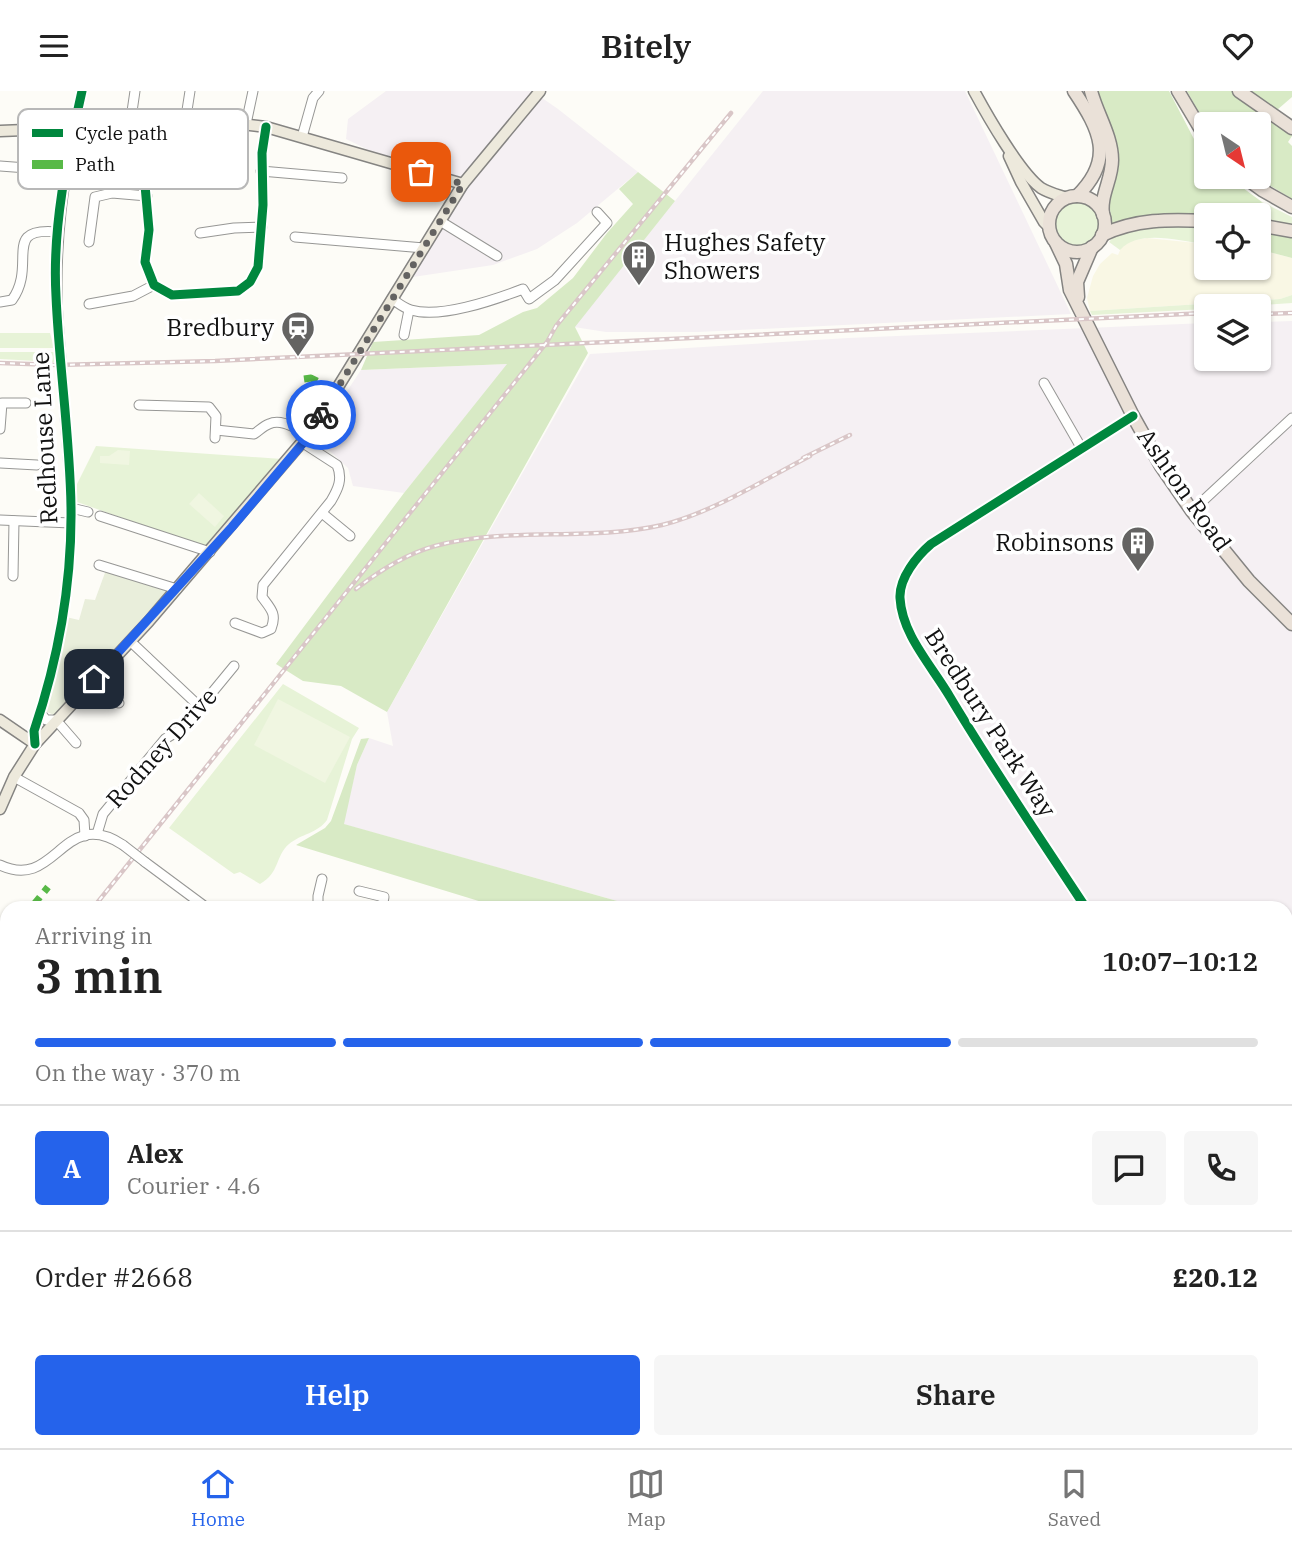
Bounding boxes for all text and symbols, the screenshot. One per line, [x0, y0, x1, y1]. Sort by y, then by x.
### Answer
text: Bitely [601, 25, 691, 67]
icon: menu [35, 27, 73, 65]
icon: heart [1219, 27, 1257, 65]
legend [18, 109, 248, 189]
north arrow [1194, 112, 1270, 189]
map controls [1194, 112, 1271, 371]
text: Cycle path [75, 121, 168, 145]
pin [391, 142, 451, 202]
text: Path [75, 152, 115, 176]
icon: bag [402, 153, 440, 191]
button: locate [1194, 203, 1271, 280]
place label: Hughes Safety Showers [664, 226, 825, 286]
building icon: Hughes Safety Showers [620, 238, 658, 287]
button: layers [1194, 294, 1271, 371]
station icon: Bredbury [279, 309, 317, 358]
place label: Bredbury [166, 311, 274, 343]
street label: Redhouse Lane [24, 351, 64, 525]
courier [286, 380, 356, 450]
icon: bike [302, 396, 340, 434]
street label: Ashton Road [1131, 422, 1239, 557]
building icon: Robinsons [1119, 524, 1157, 573]
place label: Robinsons [995, 526, 1114, 558]
street label: Bredbury Park Way [918, 622, 1064, 823]
pin [64, 649, 124, 709]
icon: home [75, 660, 113, 698]
street label: Rodney Drive [99, 680, 224, 814]
text: Arriving in [35, 920, 152, 950]
text: 10:07–10:12 [1102, 944, 1258, 978]
text: 3 min [35, 946, 163, 1006]
text: On the way · 370 m [35, 1057, 241, 1087]
button: chat [1092, 1131, 1166, 1205]
button: phone [1184, 1131, 1258, 1205]
text: Alex [127, 1136, 183, 1170]
text: A [63, 1151, 81, 1185]
text: Courier · 4.6 [127, 1170, 261, 1200]
text: Order #2668 [35, 1260, 193, 1294]
text: £20.12 [1173, 1260, 1258, 1294]
button: Help [35, 1355, 640, 1435]
button: Share [654, 1355, 1258, 1435]
tab: Home [191, 1465, 245, 1531]
tab: Map [627, 1465, 666, 1531]
tab: Saved [1048, 1465, 1101, 1531]

